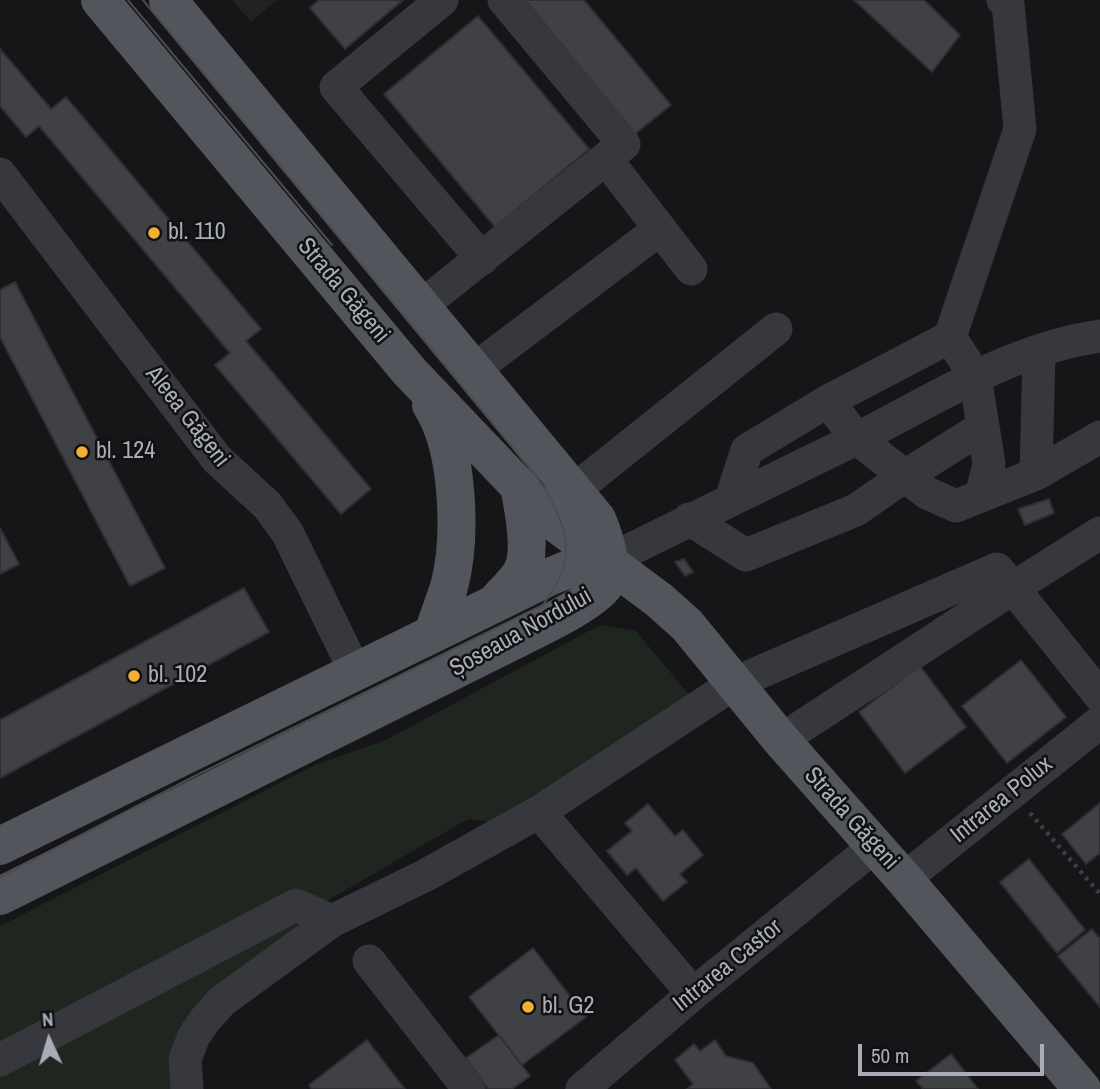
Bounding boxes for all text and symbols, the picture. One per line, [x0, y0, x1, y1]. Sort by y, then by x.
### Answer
place label: bl. 110 [168, 219, 226, 247]
marker: bl. 110 [146, 225, 162, 241]
street label: Strada Găgeni [291, 233, 395, 349]
street label: Aleea Găgeni [139, 361, 235, 473]
place label: bl. 124 [96, 438, 155, 466]
marker: bl. 124 [74, 444, 90, 460]
street label: Șoseaua Nordului [445, 582, 597, 684]
place label: bl. 102 [148, 662, 207, 690]
marker: bl. 102 [126, 668, 142, 684]
street label: Intrarea Polux [945, 750, 1059, 850]
street label: Strada Găgeni [797, 762, 905, 876]
street label: Intrarea Castor [668, 914, 788, 1018]
place label: bl. G2 [542, 993, 595, 1021]
marker: bl. G2 [520, 999, 536, 1015]
north arrow [14, 1005, 84, 1075]
text: N [41, 1006, 54, 1032]
scale bar [862, 1030, 1048, 1074]
text: 50 m [871, 1041, 909, 1070]

